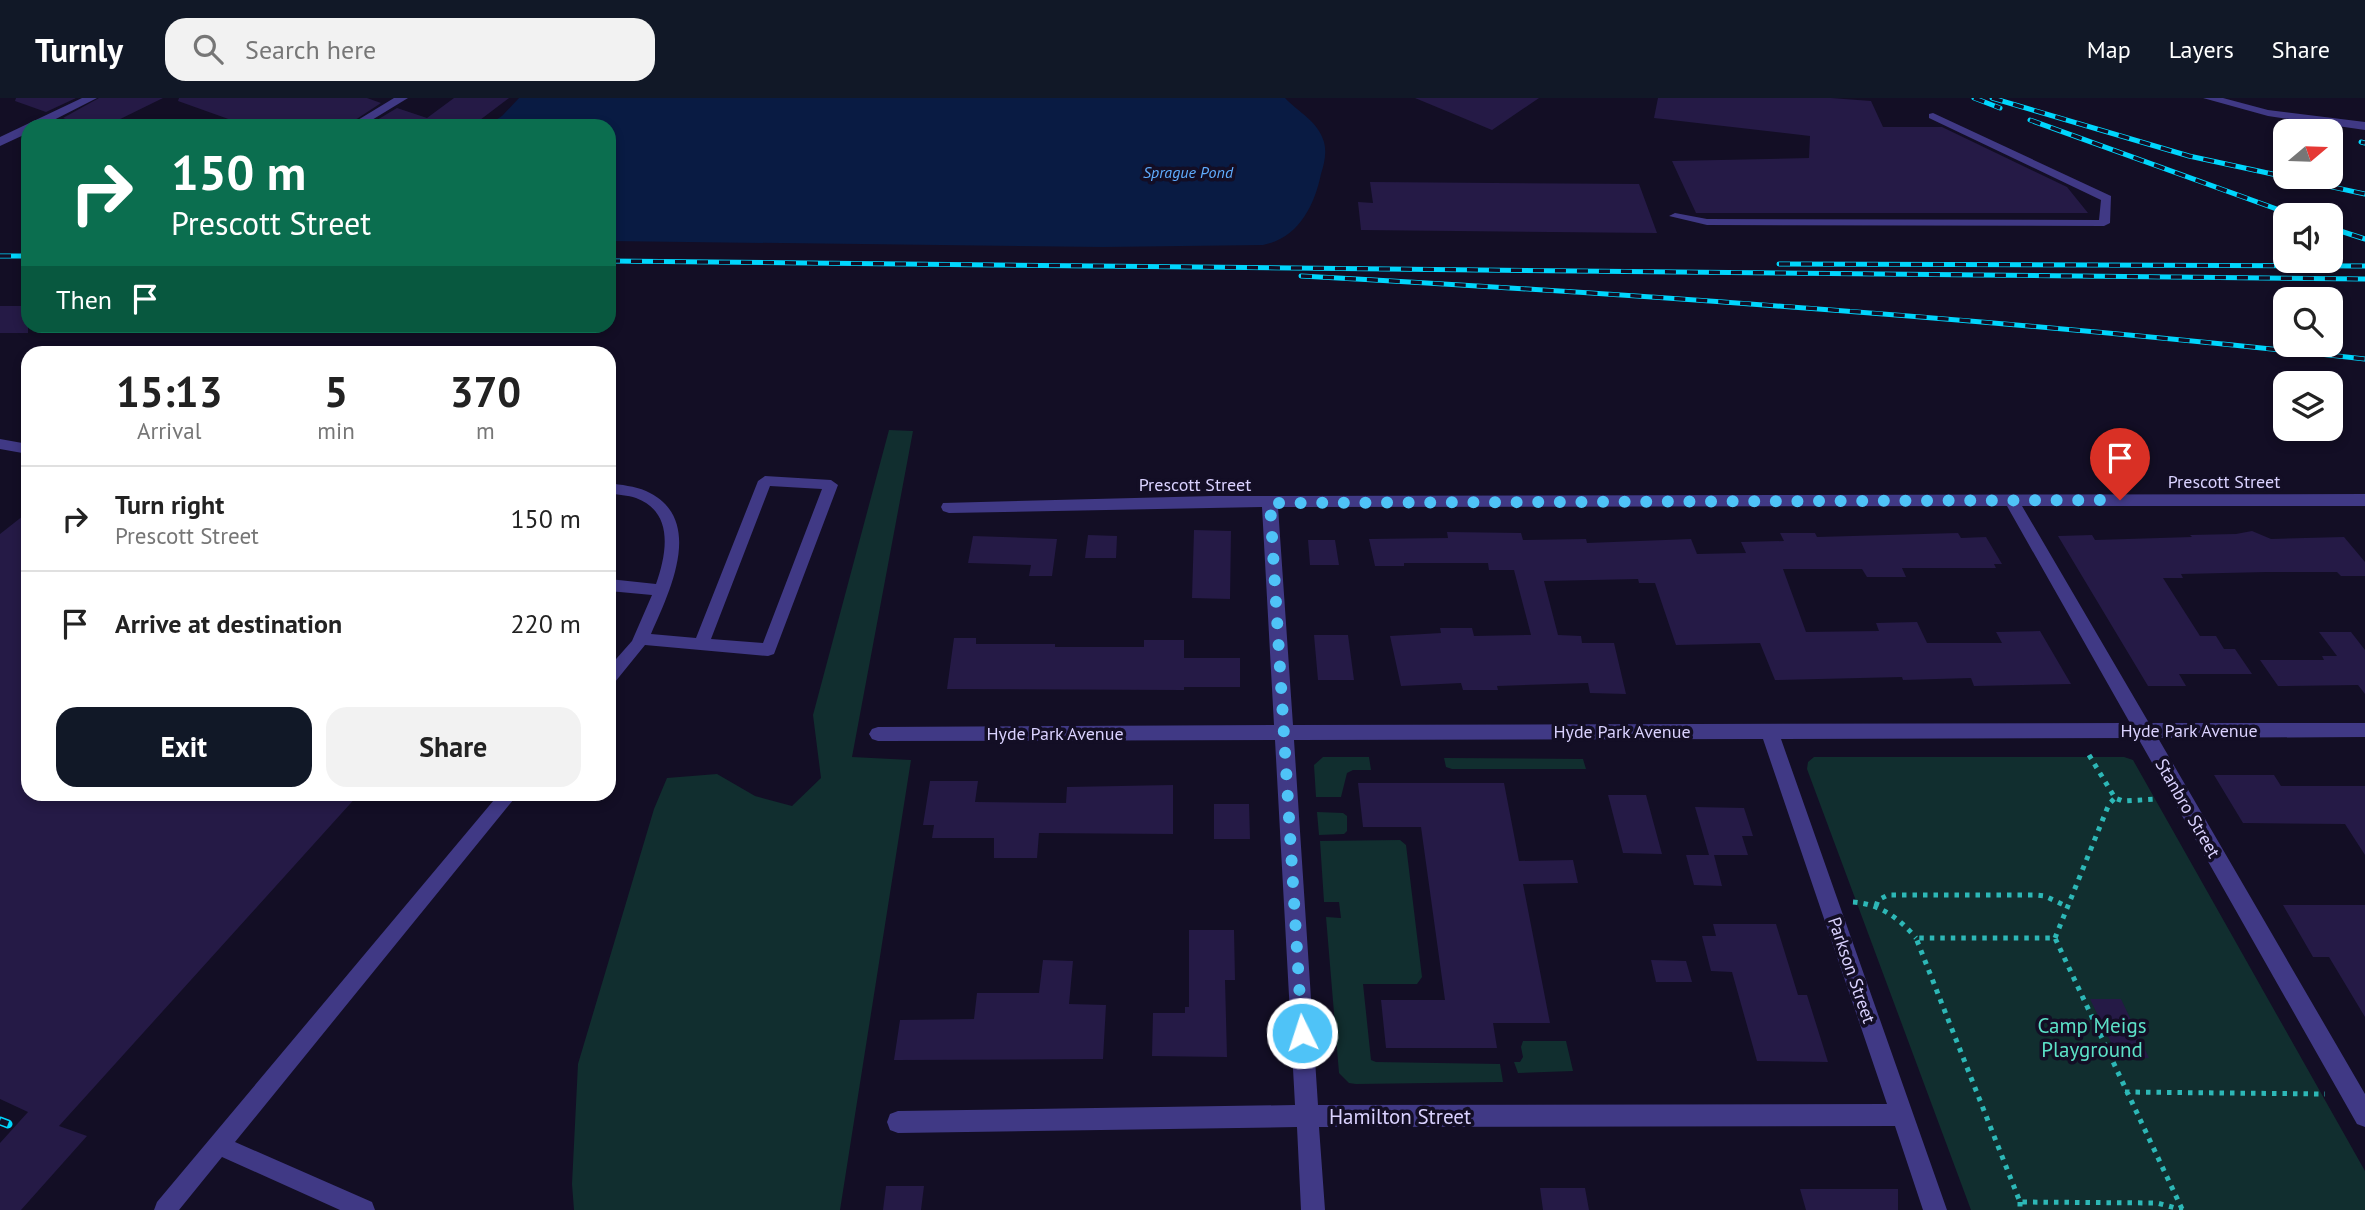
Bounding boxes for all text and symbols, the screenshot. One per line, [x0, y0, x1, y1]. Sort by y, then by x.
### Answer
search box [165, 18, 655, 81]
text: Turnly [35, 28, 123, 71]
icon: search [189, 30, 227, 68]
text: Search here [245, 33, 376, 66]
text: Map [2087, 34, 2131, 65]
text: Layers [2169, 34, 2234, 65]
text: Share [2272, 34, 2330, 65]
north arrow [2273, 119, 2343, 189]
map controls [2273, 119, 2343, 441]
text: 150 m [171, 140, 306, 204]
icon: right [56, 147, 147, 238]
water label: Sprague Pond [1143, 162, 1234, 182]
text: Prescott Street [171, 202, 371, 244]
button: sound [2273, 203, 2343, 273]
icon: arrive [126, 280, 164, 318]
text: Then [56, 283, 112, 316]
button: search [2273, 287, 2343, 357]
text: 15:13 [116, 364, 222, 419]
text: 5 [324, 364, 348, 419]
text: 370 [450, 364, 521, 419]
button: layers [2273, 371, 2343, 441]
text: Arrival [137, 416, 201, 445]
text: min [317, 416, 355, 445]
text: m [476, 416, 495, 445]
pin [2090, 428, 2150, 500]
icon: arrive [2101, 439, 2139, 477]
street label: Prescott Street [2168, 470, 2280, 493]
street label: Prescott Street [1139, 473, 1251, 496]
text: Turn right [115, 488, 224, 521]
icon: right [56, 500, 94, 538]
text: 150 m [510, 502, 581, 535]
text: Prescott Street [115, 521, 259, 550]
icon: arrive [56, 605, 94, 643]
text: Arrive at destination [115, 607, 342, 640]
text: 220 m [510, 607, 581, 640]
button: Exit [56, 707, 312, 787]
button: Share [326, 707, 581, 787]
street label: Hyde Park Avenue [2120, 719, 2258, 742]
street label: Hyde Park Avenue [1553, 720, 1691, 743]
street label: Hyde Park Avenue [986, 722, 1124, 745]
street label: Stanbro Street [2150, 754, 2226, 862]
street label: Parkson Street [1823, 914, 1881, 1026]
position arrow [1265, 996, 1339, 1070]
park label: Camp Meigs Playground [2037, 1012, 2147, 1063]
street label: Hamilton Street [1329, 1103, 1471, 1130]

